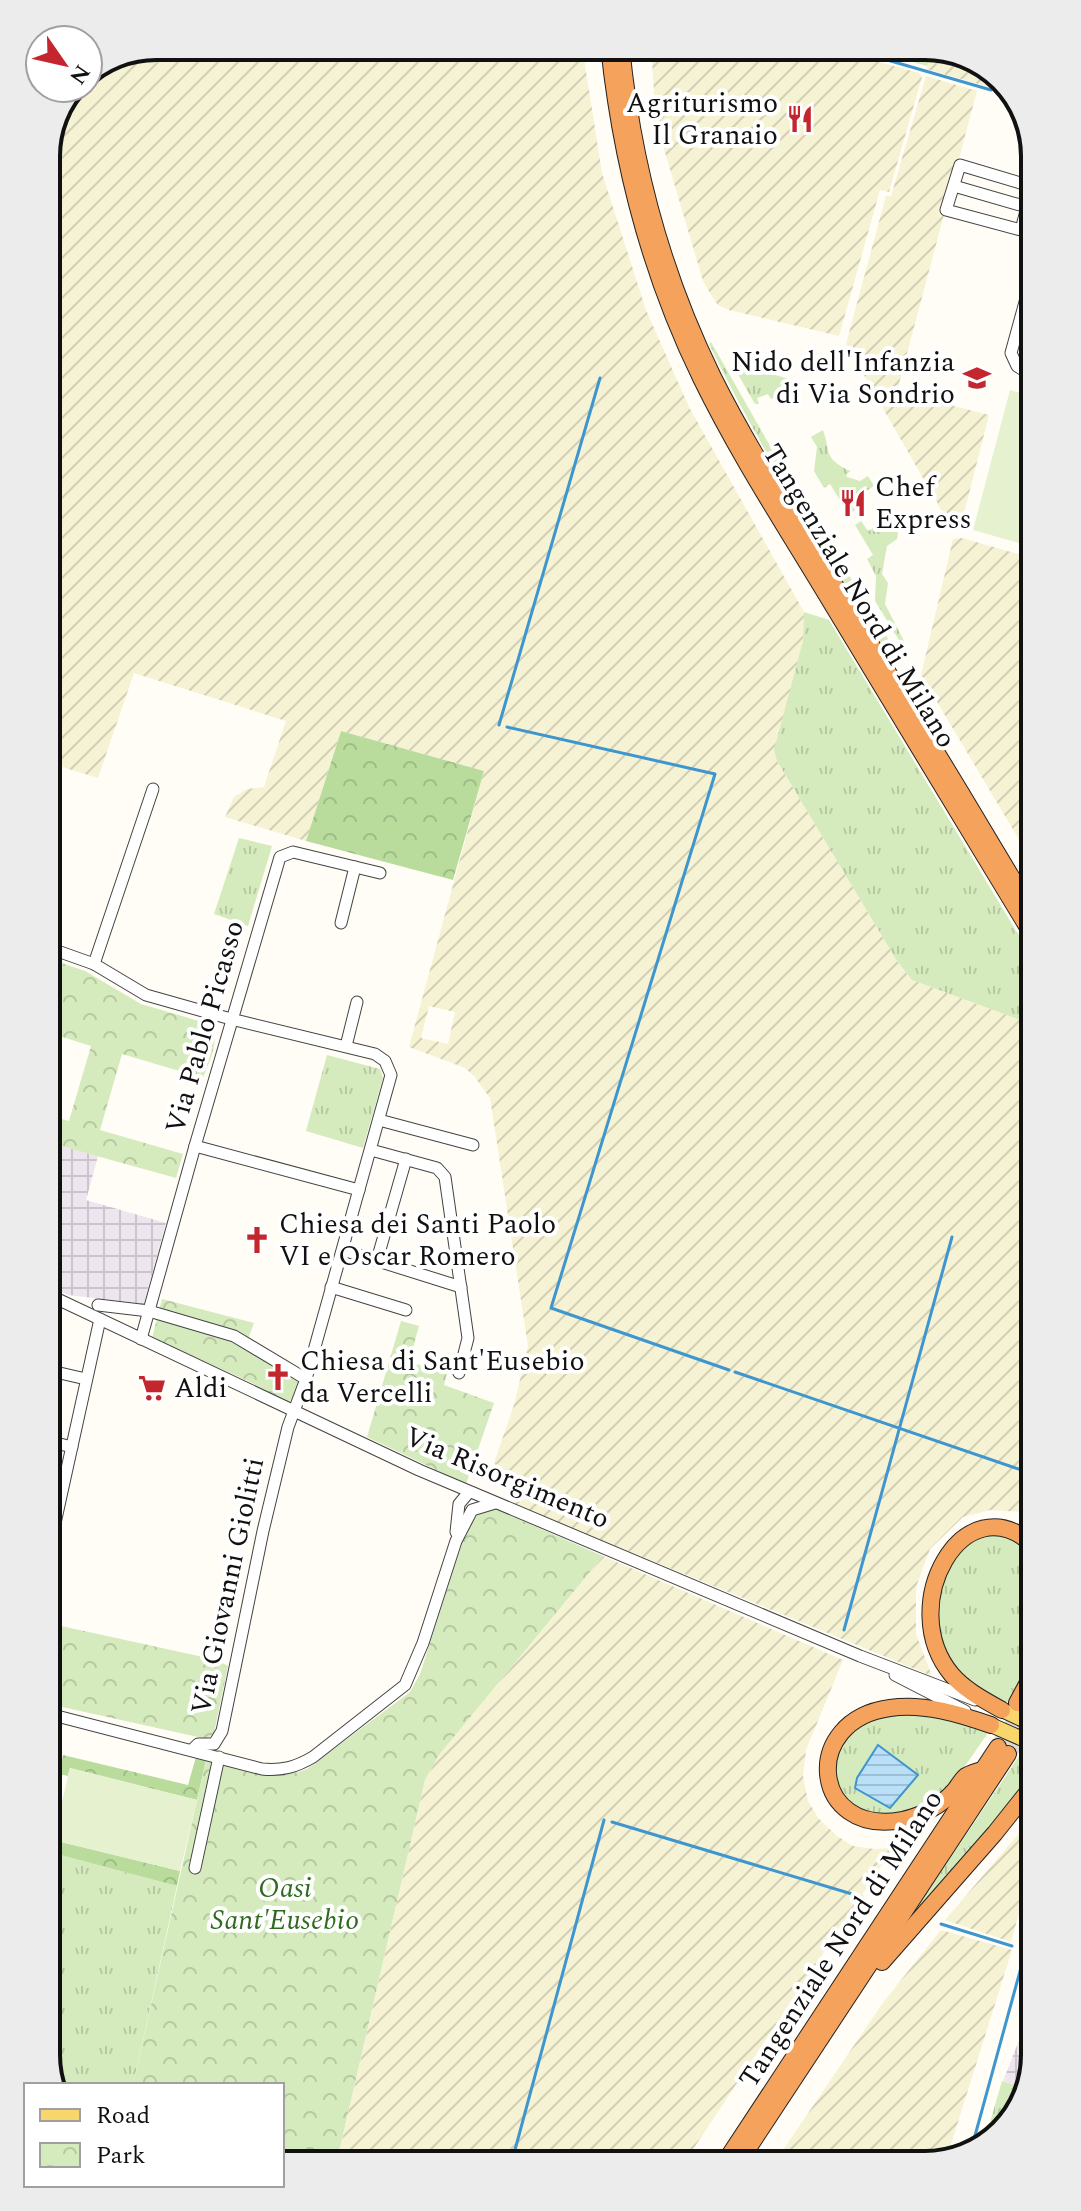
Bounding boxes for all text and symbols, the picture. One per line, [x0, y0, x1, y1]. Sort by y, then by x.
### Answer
north arrow [24, 24, 104, 104]
text: N [61, 58, 98, 91]
place label: Agriturismo Il Granaio [626, 82, 778, 157]
restaurant icon: Agriturismo Il Granaio [785, 104, 815, 134]
place label: Nido dell'Infanzia di Via Sondrio [731, 341, 955, 416]
school or university icon: Nido dell'Infanzia di Via Sondrio [962, 363, 992, 393]
street label: Tangenziale Nord di Milano [751, 436, 967, 756]
place label: Chef Express [875, 466, 972, 541]
restaurant icon: Chef Express [838, 488, 868, 518]
street label: Via Pablo Picasso [154, 915, 256, 1139]
place label: Chiesa dei Santi Paolo VI e Oscar Romero [279, 1203, 556, 1278]
church icon: Chiesa dei Santi Paolo VI e Oscar Romero [242, 1225, 272, 1255]
place label: Chiesa di Sant'Eusebio da Vercelli [300, 1340, 585, 1415]
church icon: Chiesa di Sant'Eusebio da Vercelli [263, 1362, 293, 1392]
place label: Aldi [174, 1367, 227, 1410]
supermarket icon: Aldi [137, 1373, 167, 1403]
street label: Via Risorgimento [398, 1415, 616, 1541]
street label: Via Giovanni Giolitti [180, 1453, 276, 1719]
street label: Tangenziale Nord di Milano [728, 1781, 954, 2097]
park label: Oasi Sant'Eusebio [211, 1867, 359, 1942]
legend [24, 2083, 284, 2187]
text: Road [96, 2098, 150, 2134]
text: Park [96, 2138, 146, 2174]

